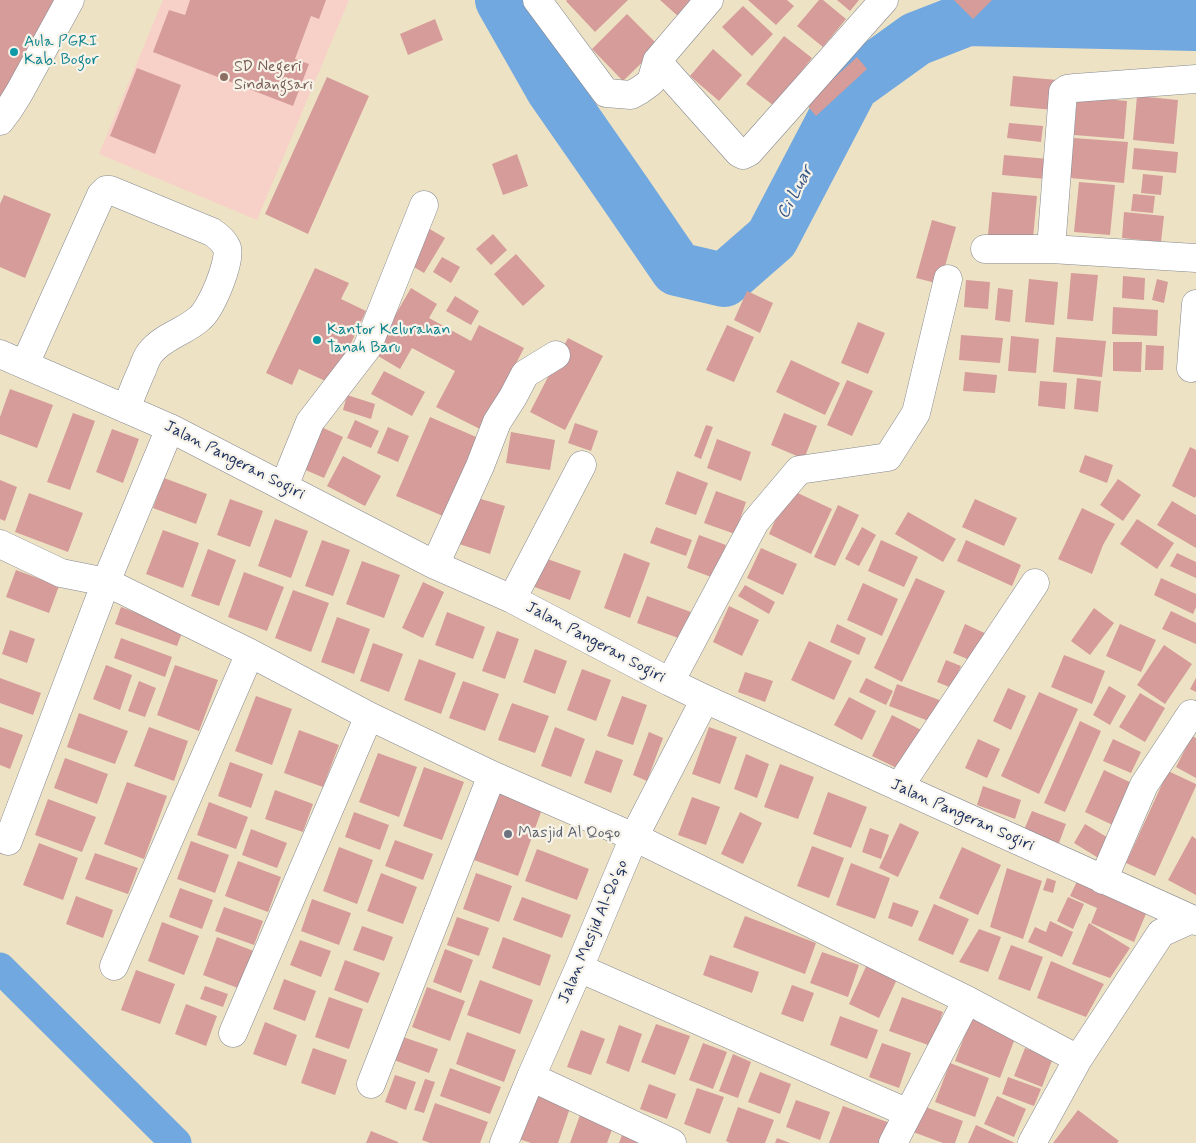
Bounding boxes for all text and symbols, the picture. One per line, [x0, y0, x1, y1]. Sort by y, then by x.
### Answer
place label: Aula PGRI Kab. Bogor [24, 33, 99, 71]
marker: Aula PGRI Kab. Bogor [8, 46, 20, 58]
place label: SD Negeri Sindangsari [234, 58, 313, 96]
marker: SD Negeri Sindangsari [218, 71, 230, 83]
water label: Ci Luar [773, 163, 819, 223]
place label: Kantor Kelurahan Tanah Baru [327, 321, 451, 359]
marker: Kantor Kelurahan Tanah Baru [311, 334, 323, 346]
street label: Jalan Pangeran Sogiri [161, 417, 307, 505]
street label: Jalan Pangeran Sogiri [522, 598, 668, 688]
street label: Jalan Pangeran Sogiri [887, 776, 1037, 856]
place label: Masjid Al Qoqo [518, 824, 620, 844]
marker: Masjid Al Qoqo [502, 828, 514, 840]
street label: Jalan Mesjid Al-Qo'qo [555, 857, 633, 1007]

